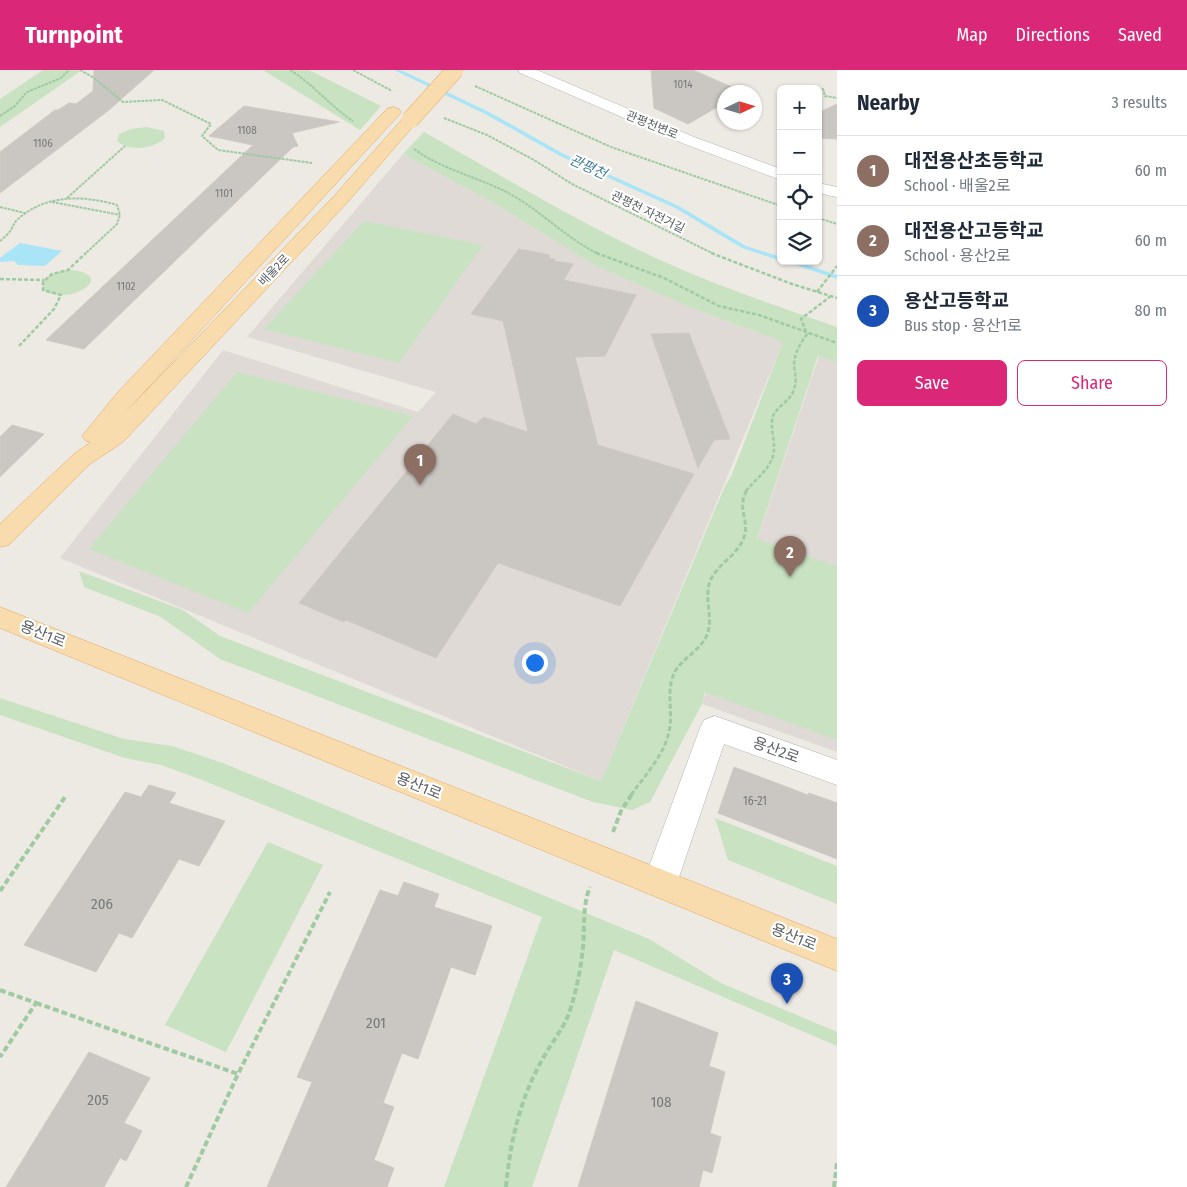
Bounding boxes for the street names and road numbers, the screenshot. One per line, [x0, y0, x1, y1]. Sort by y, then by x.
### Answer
street label: 관평천변로 [624, 108, 680, 142]
street label: 관평천 자전거길 [609, 188, 687, 236]
street label: 배울2로 [256, 251, 292, 289]
street label: 용산1로 [18, 617, 68, 651]
street label: 용산2로 [750, 733, 802, 767]
street label: 용산1로 [394, 769, 444, 803]
street label: 용산1로 [769, 920, 819, 954]

